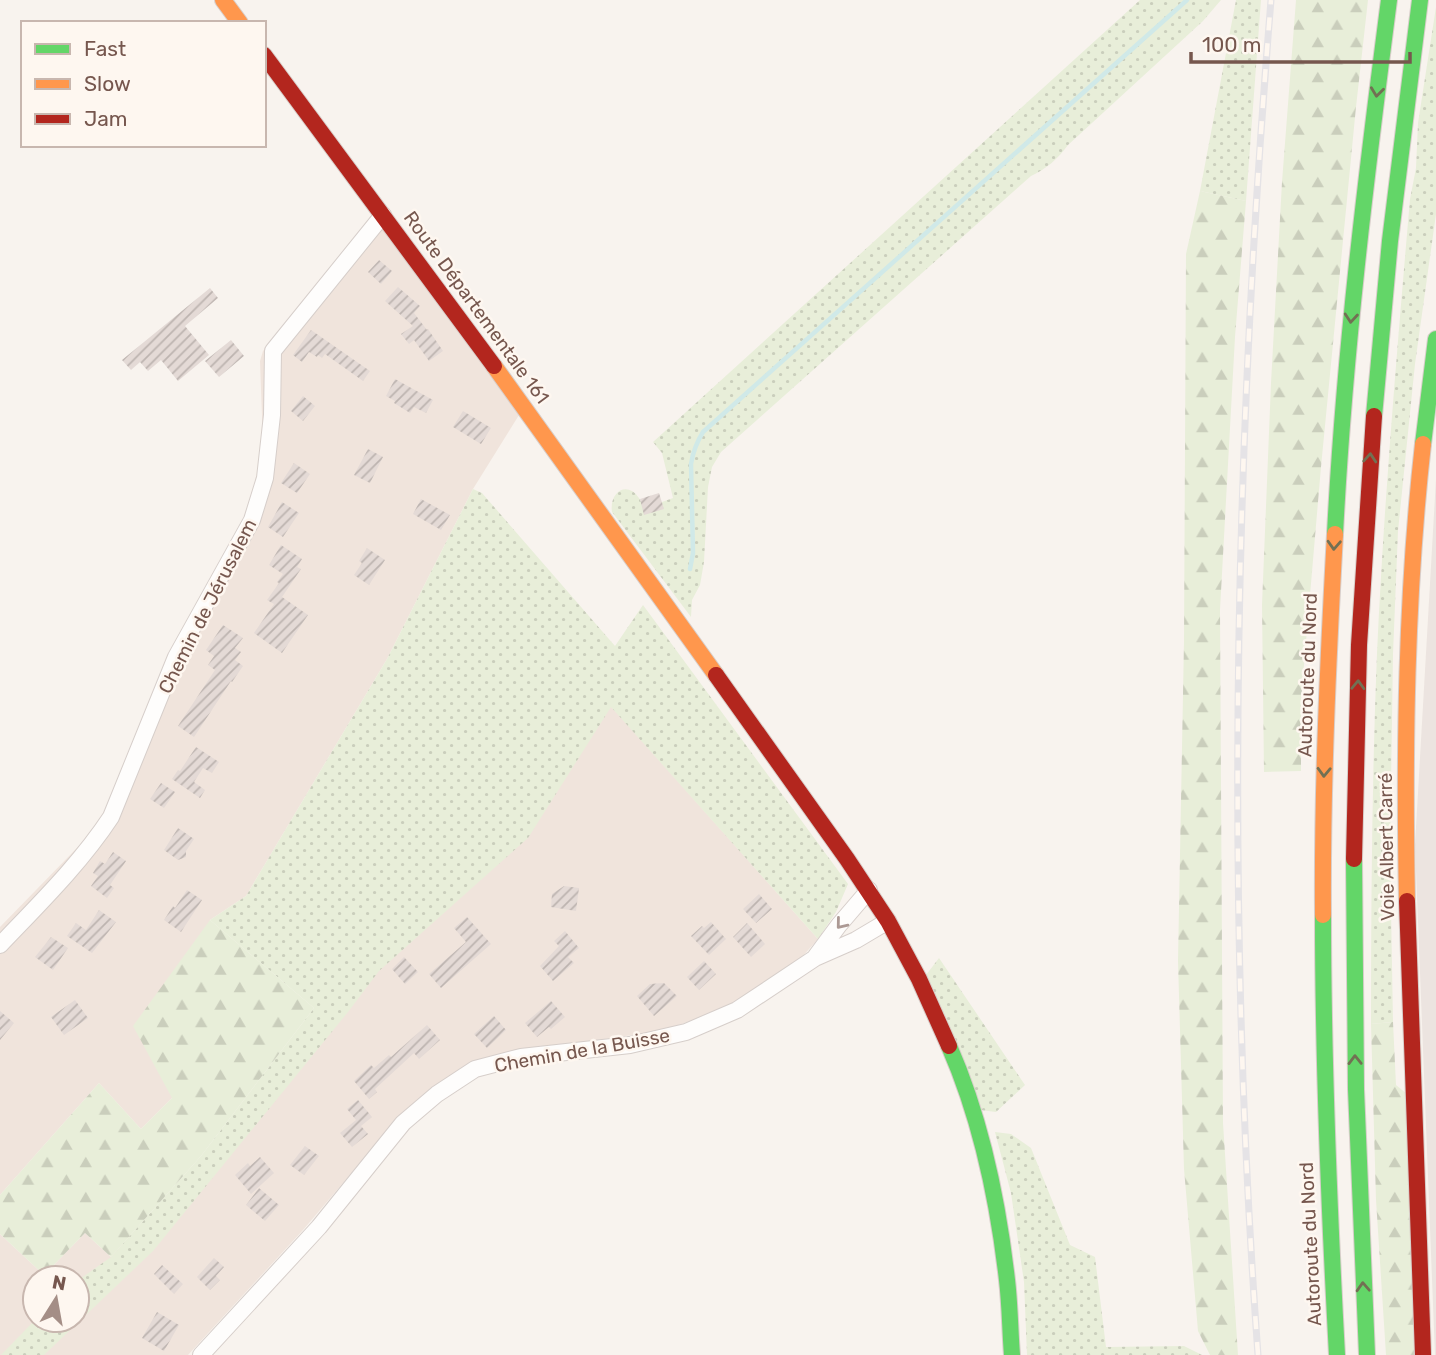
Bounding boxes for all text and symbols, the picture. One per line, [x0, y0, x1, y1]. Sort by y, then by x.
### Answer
legend [21, 21, 266, 147]
scale bar [1191, 21, 1410, 65]
text: 100 m [1202, 32, 1261, 57]
text: Fast [84, 36, 126, 61]
text: Slow [84, 71, 131, 96]
one-way arrow [1369, 86, 1384, 98]
text: Jam [84, 106, 128, 131]
street label: Route Départementale 161 [399, 207, 554, 408]
one-way arrow [1344, 312, 1359, 324]
one-way arrow [1362, 452, 1377, 463]
street label: Chemin de Jérusalem [153, 515, 261, 697]
one-way arrow [1326, 540, 1341, 551]
street label: Autoroute du Nord [1293, 593, 1322, 758]
one-way arrow [1350, 679, 1366, 690]
one-way arrow [1317, 767, 1332, 778]
street label: Voie Albert Carré [1374, 773, 1399, 921]
one-way arrow [837, 915, 849, 928]
street label: Chemin de la Buisse [493, 1024, 672, 1077]
one-way arrow [1347, 1054, 1363, 1064]
street label: Autoroute du Nord [1295, 1161, 1326, 1327]
north arrow [21, 1264, 91, 1334]
text: N [50, 1270, 68, 1295]
one-way arrow [1356, 1281, 1371, 1292]

